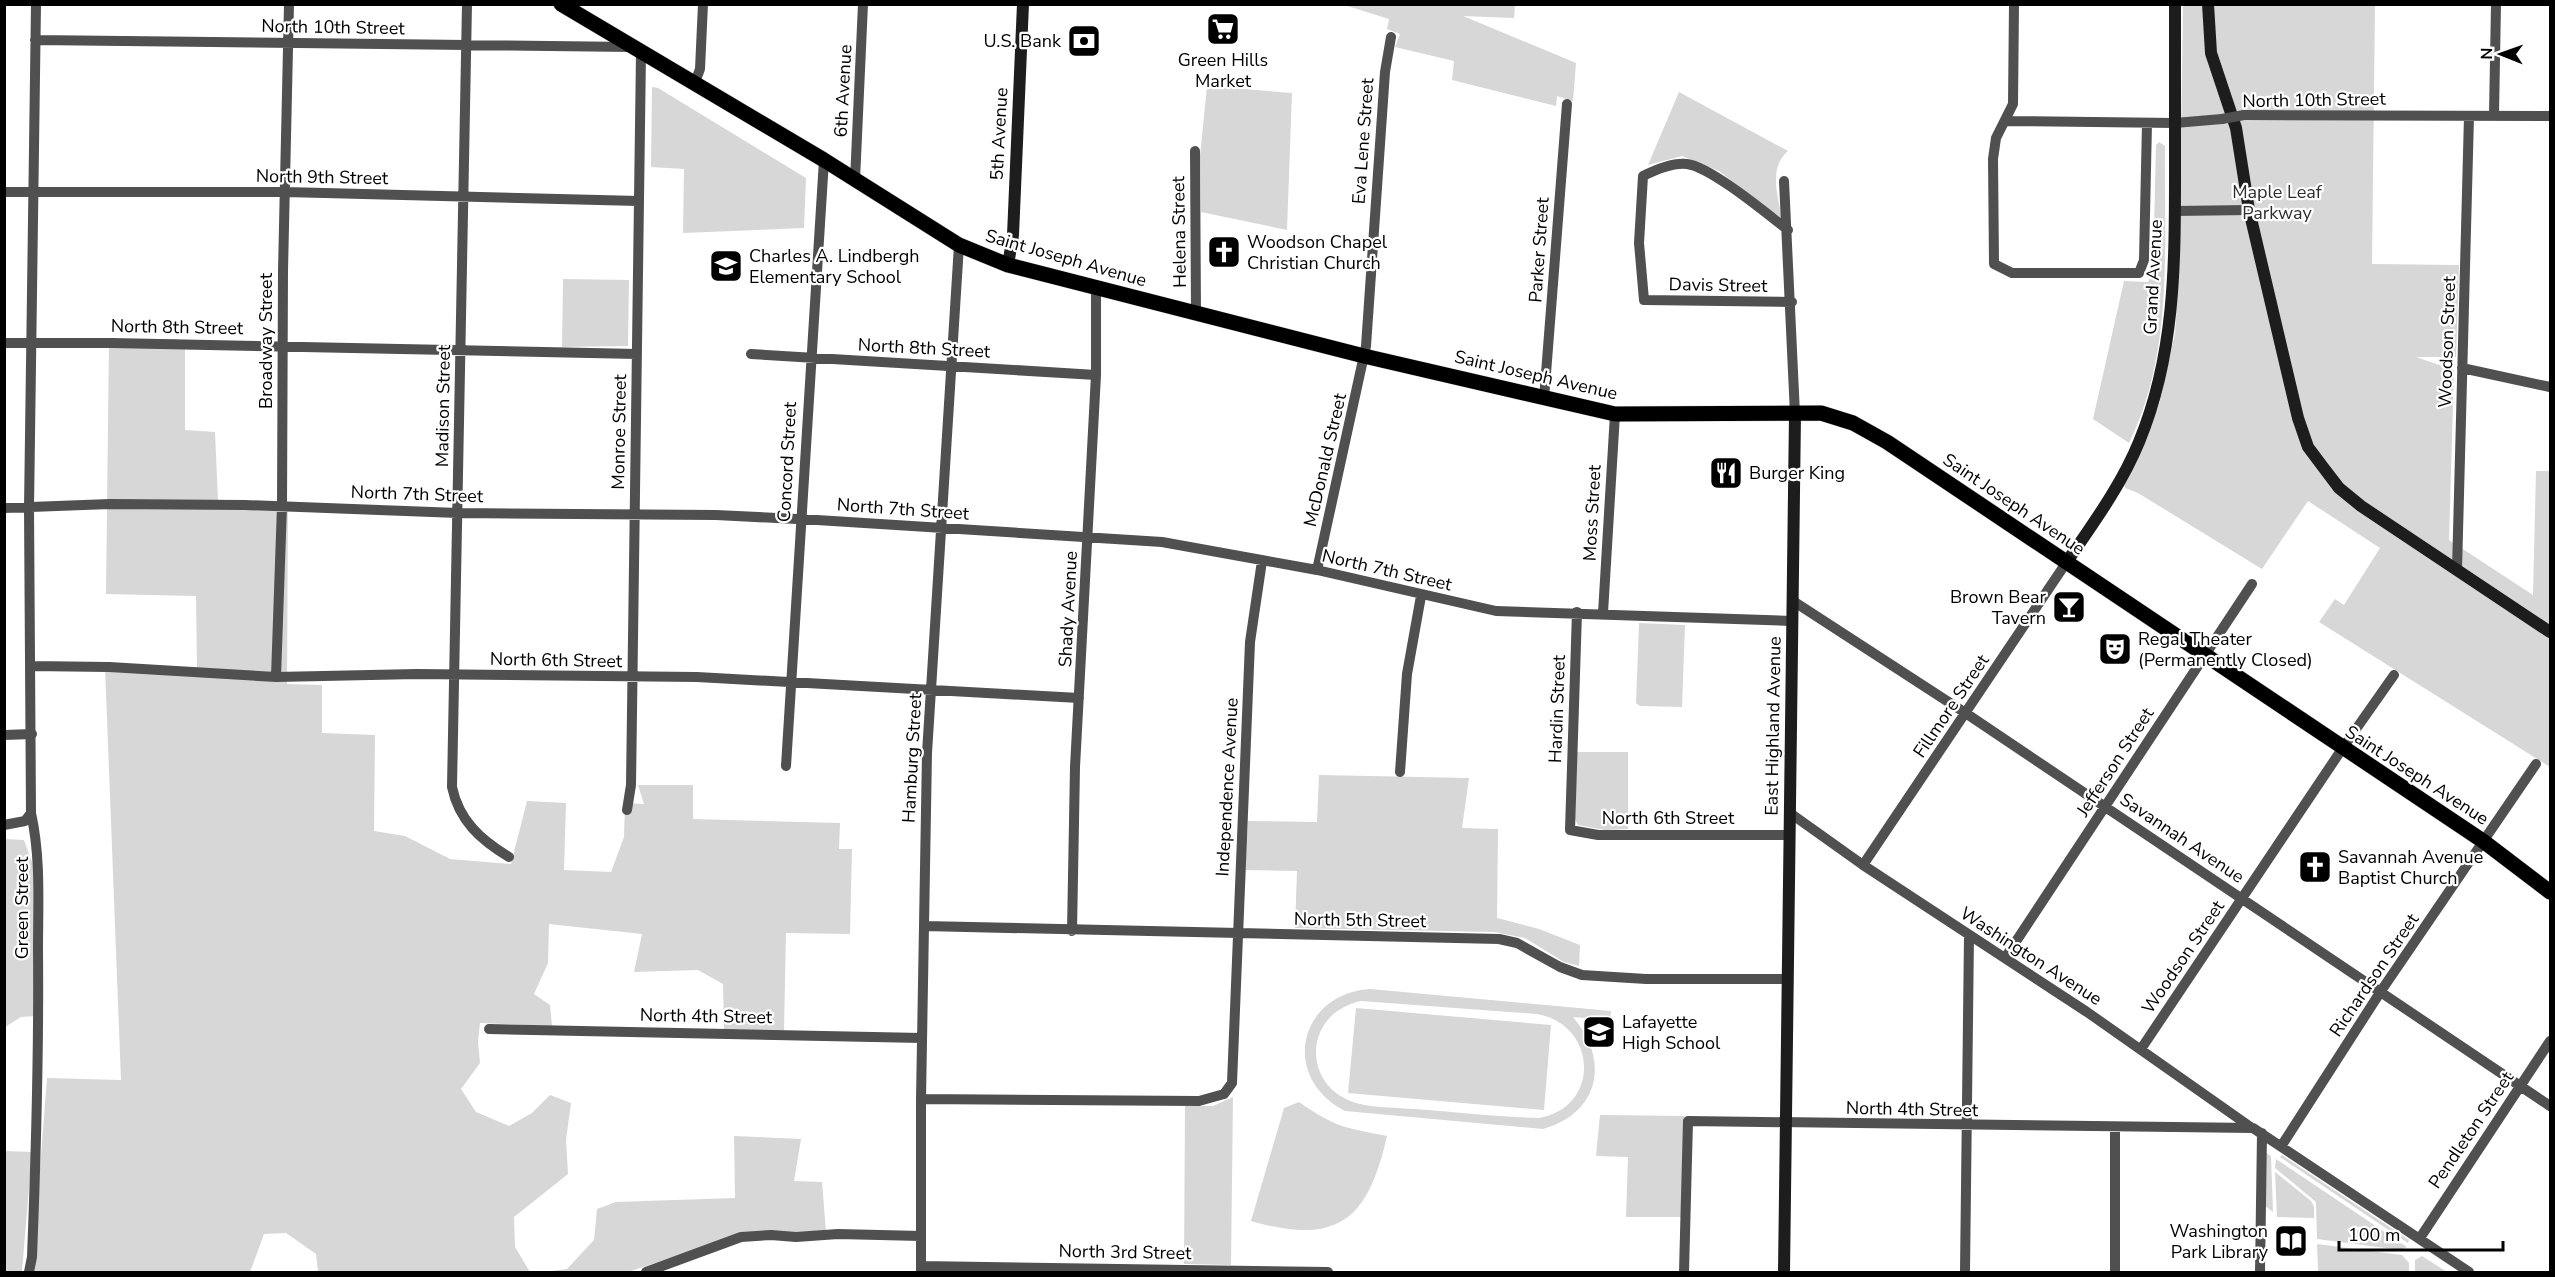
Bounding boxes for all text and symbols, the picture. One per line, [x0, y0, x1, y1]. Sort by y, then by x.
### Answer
supermarket icon: Green Hills Market [1205, 11, 1241, 47]
street label: North 10th Street [261, 14, 406, 40]
bank icon: U.S. Bank [1066, 23, 1102, 59]
north arrow [2471, 24, 2531, 84]
place label: U.S. Bank [983, 29, 1062, 53]
street label: 6th Avenue [829, 44, 857, 138]
place label: Green Hills Market [1178, 48, 1268, 93]
text: N [2476, 48, 2498, 60]
street label: Eva Lene Street [1347, 76, 1379, 205]
street label: 5th Avenue [985, 87, 1013, 181]
street label: North 10th Street [2242, 87, 2387, 113]
street label: North 9th Street [256, 164, 389, 190]
street label: Helena Street [1166, 175, 1192, 288]
park label: Maple Leaf Parkway [2232, 180, 2323, 225]
street label: Parker Street [1523, 196, 1555, 303]
street label: Grand Avenue [2138, 219, 2168, 335]
street label: Saint Joseph Avenue [983, 224, 1149, 292]
place label: Woodson Chapel Christian Church [1247, 230, 1388, 275]
church icon: Woodson Chapel Christian Church [1206, 234, 1242, 270]
place label: Charles A. Lindbergh Elementary School [749, 244, 919, 289]
school or university icon: Charles A. Lindbergh Elementary School [708, 248, 744, 284]
street label: Broadway Street [254, 272, 278, 409]
street label: Davis Street [1668, 272, 1768, 298]
street label: Woodson Street [2433, 275, 2461, 408]
street label: North 8th Street [111, 314, 244, 340]
street label: North 8th Street [857, 333, 991, 363]
street label: Madison Street [430, 344, 456, 467]
street label: Saint Joseph Avenue [1452, 345, 1620, 405]
street label: Monroe Street [606, 373, 632, 490]
street label: McDonald Street [1298, 390, 1352, 529]
street label: Concord Street [772, 401, 802, 523]
street label: Saint Joseph Avenue [1938, 447, 2090, 561]
restaurant icon: Burger King [1708, 455, 1744, 491]
place label: Burger King [1749, 461, 1845, 485]
street label: Moss Street [1577, 464, 1607, 562]
street label: North 7th Street [350, 480, 484, 508]
street label: North 7th Street [836, 492, 971, 526]
street label: North 7th Street [1320, 543, 1455, 597]
street label: Shady Avenue [1053, 550, 1083, 668]
place label: Brown Bear Tavern [1950, 585, 2047, 630]
bar icon: Brown Bear Tavern [2051, 589, 2087, 625]
place label: Regal Theater (Permanently Closed) [2138, 627, 2313, 672]
theatre icon: Regal Theater (Permanently Closed) [2097, 631, 2133, 667]
street label: East Highland Avenue [1759, 636, 1787, 816]
street label: North 6th Street [490, 647, 623, 673]
street label: Fillmore Street [1908, 649, 1995, 762]
street label: Hardin Street [1543, 654, 1571, 763]
street label: Hamburg Street [897, 692, 927, 823]
street label: Independence Avenue [1210, 697, 1244, 877]
street label: Jefferson Street [2070, 702, 2160, 822]
street label: Saint Joseph Avenue [2341, 720, 2493, 830]
street label: Savannah Avenue [2115, 787, 2249, 889]
street label: North 6th Street [1602, 806, 1735, 830]
place label: Savannah Avenue Baptist Church [2338, 845, 2483, 890]
church icon: Savannah Avenue Baptist Church [2297, 849, 2333, 885]
street label: Green Street [10, 856, 34, 959]
street label: Woodson Street [2136, 895, 2230, 1018]
street label: Washington Avenue [1955, 901, 2107, 1011]
street label: North 5th Street [1294, 907, 1427, 933]
street label: Richardson Street [2324, 908, 2425, 1041]
street label: North 4th Street [640, 1003, 773, 1029]
place label: Lafayette High School [1622, 1010, 1721, 1055]
school or university icon: Lafayette High School [1581, 1014, 1617, 1050]
street label: Pendleton Street [2423, 1066, 2519, 1193]
street label: North 4th Street [1846, 1096, 1979, 1122]
scale bar [2339, 1214, 2502, 1252]
place label: Washington Park Library [2169, 1219, 2269, 1264]
library icon: Washington Park Library [2273, 1223, 2309, 1259]
text: 100 m [2348, 1223, 2400, 1247]
street label: North 3rd Street [1058, 1239, 1192, 1265]

